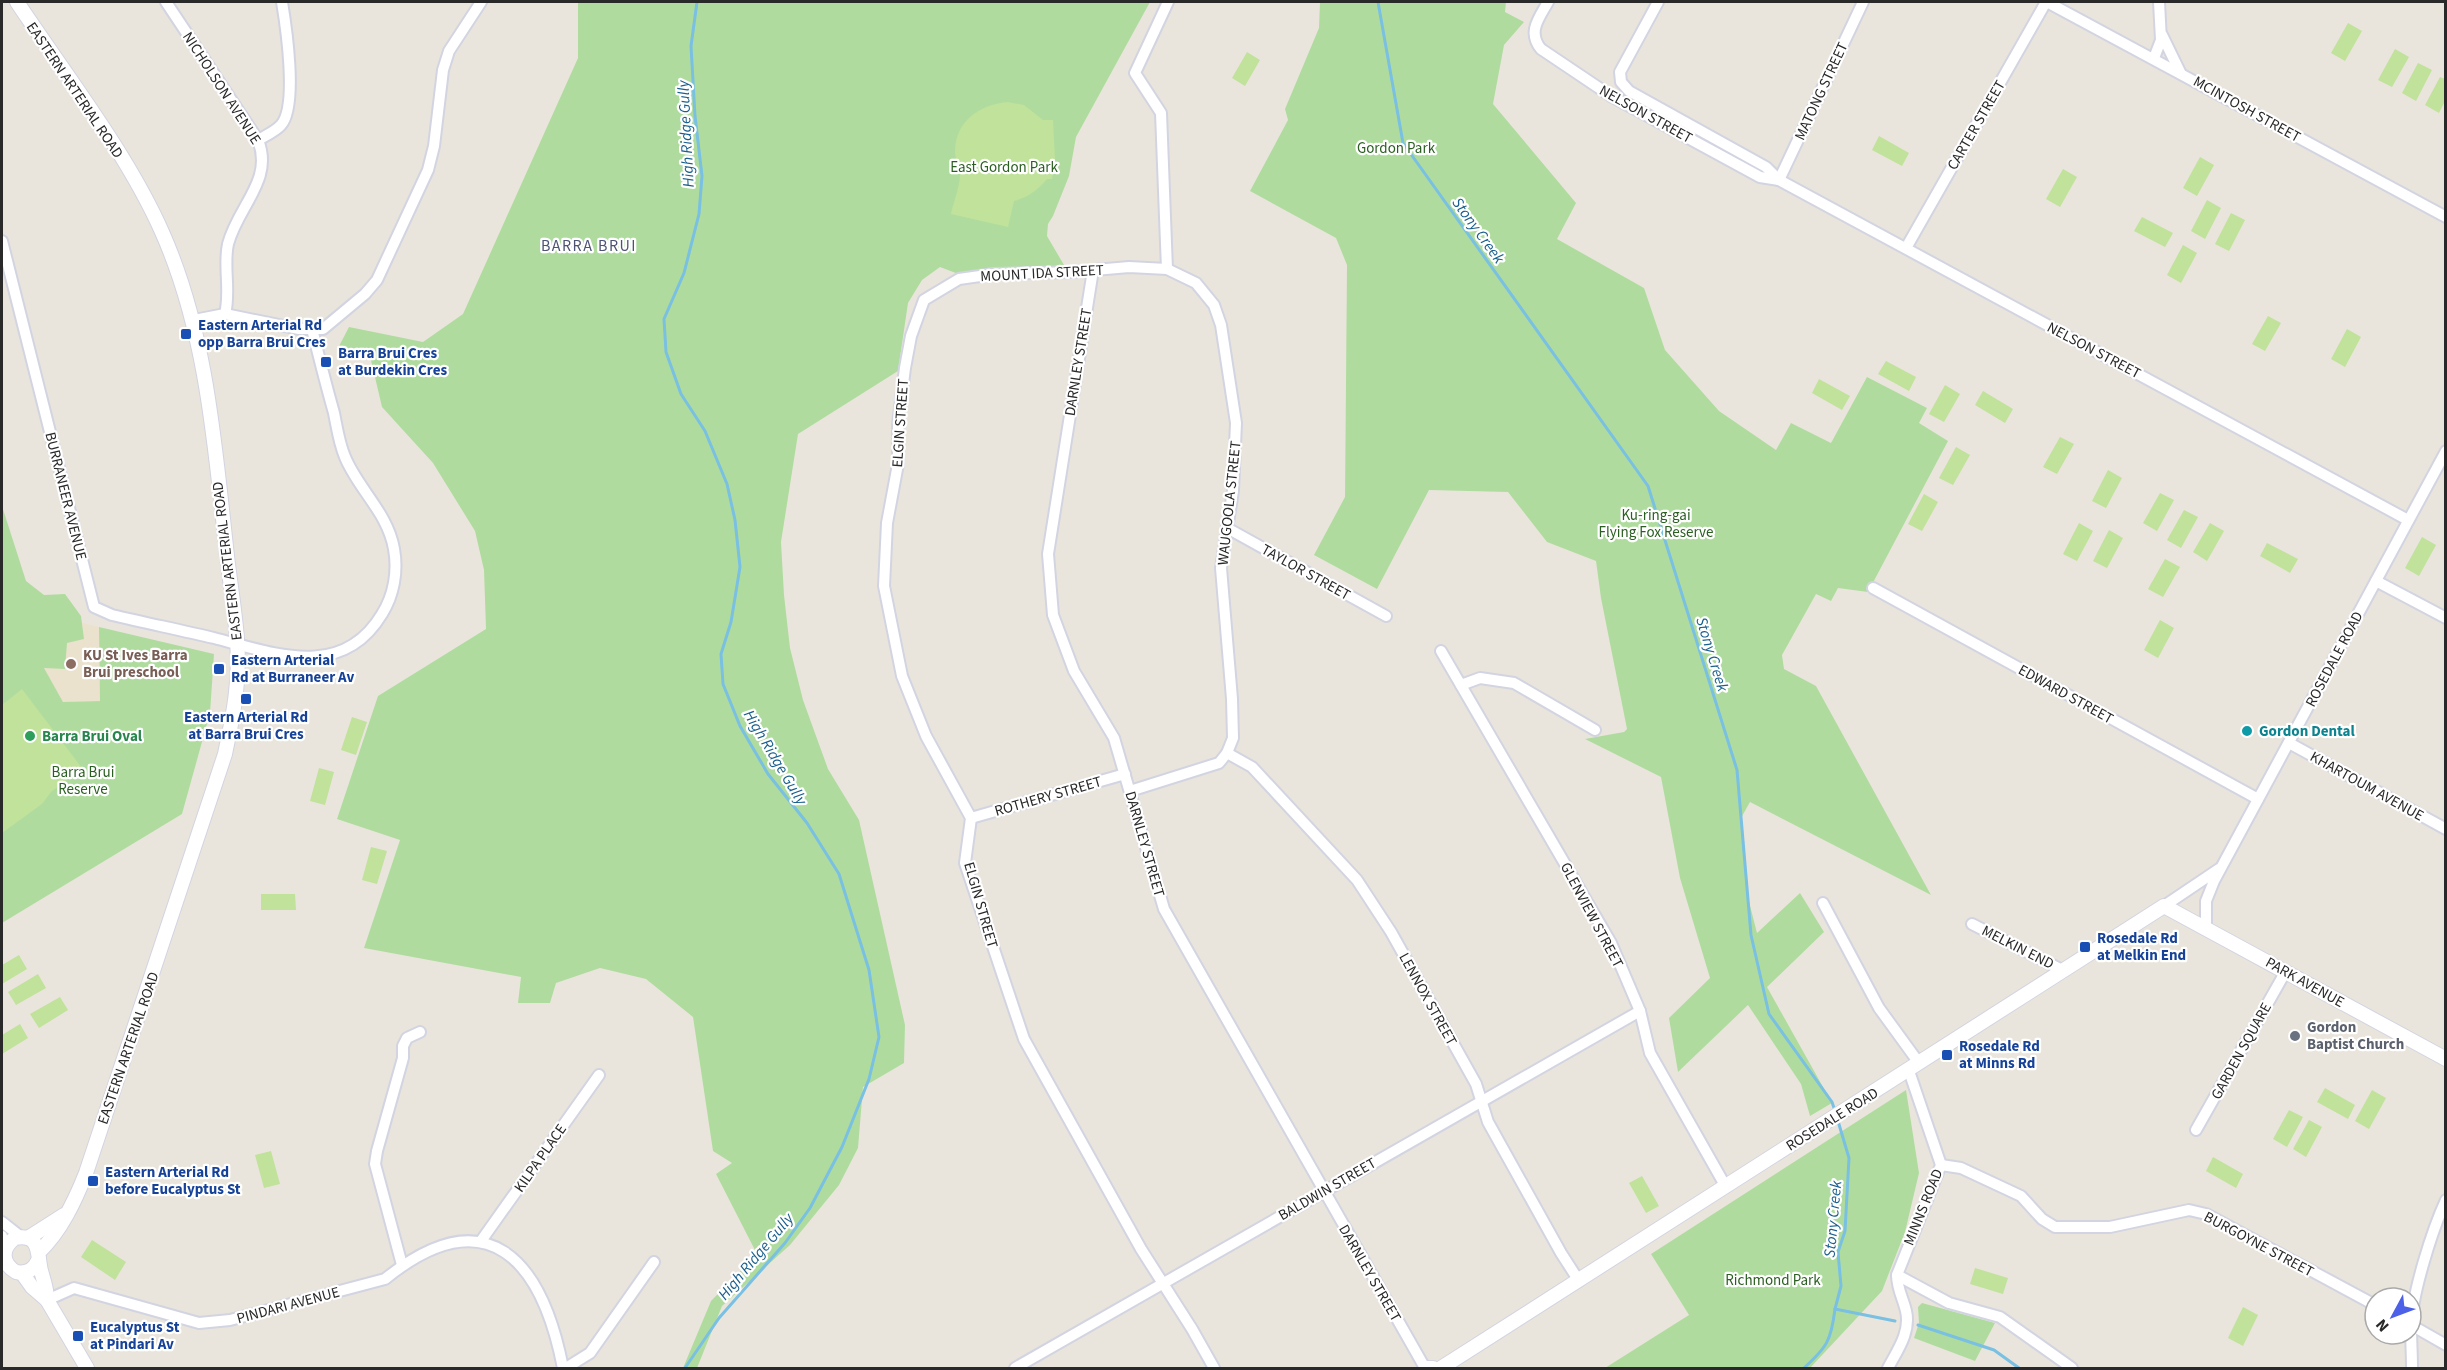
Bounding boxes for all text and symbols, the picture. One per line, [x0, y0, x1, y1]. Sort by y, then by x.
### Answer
street label: EASTERN ARTERIAL ROAD [21, 18, 128, 162]
street label: NICHOLSON AVENUE [177, 28, 266, 149]
street label: MATONG STREET [1790, 39, 1853, 144]
street label: MCINTOSH STREET [2189, 71, 2304, 148]
street label: CARTER STREET [1942, 76, 2011, 174]
water label: High Ridge Gully [672, 79, 700, 188]
street label: NELSON STREET [1595, 80, 1696, 149]
park label: Gordon Park [1357, 138, 1436, 159]
park label: East Gordon Park [950, 157, 1058, 178]
water label: Stony Creek [1447, 193, 1510, 269]
district label: BARRA BRUI [541, 235, 637, 257]
street label: MOUNT IDA STREET [980, 260, 1104, 287]
street label: DARNLEY STREET [1060, 307, 1097, 418]
place label: Eastern Arterial Rd opp Barra Brui Cres [198, 315, 326, 353]
street label: NELSON STREET [2043, 317, 2144, 384]
marker: Eastern Arterial Rd opp Barra Brui Cres [179, 327, 193, 341]
place label: Barra Brui Cres at Burdekin Cres [338, 343, 447, 381]
marker: Barra Brui Cres at Burdekin Cres [319, 355, 333, 369]
street label: ELGIN STREET [887, 378, 914, 468]
street label: BURRANEER AVENUE [39, 430, 92, 563]
street label: WAUGOOLA STREET [1213, 440, 1246, 566]
street label: EASTERN ARTERIAL ROAD [207, 480, 248, 642]
park label: Ku-ring-gai Flying Fox Reserve [1599, 505, 1713, 543]
street label: TAYLOR STREET [1257, 539, 1354, 606]
street label: ROSEDALE ROAD [2300, 608, 2368, 711]
water label: Stony Creek [1690, 614, 1734, 695]
place label: KU St Ives Barra Brui preschool [83, 645, 188, 683]
place label: Eastern Arterial Rd at Burraneer Av [231, 650, 354, 688]
marker: KU St Ives Barra Brui preschool [64, 657, 78, 671]
street label: EDWARD STREET [2014, 660, 2117, 729]
marker: Eastern Arterial Rd at Burraneer Av [212, 662, 226, 676]
marker: Eastern Arterial Rd at Barra Brui Cres [239, 692, 253, 706]
water label: High Ridge Gully [738, 706, 813, 810]
place label: Eastern Arterial Rd at Barra Brui Cres [184, 707, 308, 745]
place label: Gordon Dental [2259, 721, 2355, 742]
marker: Gordon Dental [2240, 724, 2254, 738]
place label: Barra Brui Oval [42, 726, 143, 747]
marker: Barra Brui Oval [23, 729, 37, 743]
street label: KHARTOUM AVENUE [2306, 746, 2427, 826]
park label: Barra Brui Reserve [52, 762, 114, 800]
street label: ROTHERY STREET [992, 771, 1104, 822]
street label: DARNLEY STREET [1119, 789, 1170, 899]
street label: GLENVIEW STREET [1555, 859, 1628, 972]
street label: ELGIN STREET [958, 860, 1003, 951]
street label: MELKIN END [1978, 920, 2057, 975]
place label: Rosedale Rd at Melkin End [2097, 928, 2186, 966]
marker: Rosedale Rd at Melkin End [2078, 940, 2092, 954]
street label: LENNOX STREET [1393, 949, 1462, 1049]
street label: PARK AVENUE [2262, 952, 2348, 1013]
street label: EASTERN ARTERIAL ROAD [92, 969, 164, 1127]
street label: GARDEN SQUARE [2206, 999, 2277, 1103]
place label: Gordon Baptist Church [2307, 1017, 2404, 1055]
marker: Gordon Baptist Church [2288, 1029, 2302, 1043]
place label: Rosedale Rd at Minns Rd [1959, 1036, 2040, 1074]
marker: Rosedale Rd at Minns Rd [1940, 1048, 1954, 1062]
street label: ROSEDALE ROAD [1782, 1083, 1883, 1156]
street label: KILPA PLACE [509, 1120, 572, 1197]
street label: BALDWIN STREET [1274, 1153, 1380, 1226]
place label: Eastern Arterial Rd before Eucalyptus St [105, 1162, 241, 1200]
street label: MINNS ROAD [1899, 1166, 1948, 1249]
marker: Eastern Arterial Rd before Eucalyptus St [86, 1174, 100, 1188]
water label: Stony Creek [1819, 1179, 1847, 1258]
street label: BURGOYNE STREET [2200, 1207, 2317, 1282]
water label: High Ridge Gully [713, 1208, 799, 1305]
street label: DARNLEY STREET [1333, 1221, 1406, 1326]
park label: Richmond Park [1725, 1270, 1821, 1291]
street label: PINDARI AVENUE [234, 1282, 342, 1329]
north arrow [2363, 1286, 2423, 1346]
text: N [2371, 1314, 2394, 1336]
place label: Eucalyptus St at Pindari Av [90, 1317, 180, 1355]
marker: Eucalyptus St at Pindari Av [71, 1329, 85, 1343]

